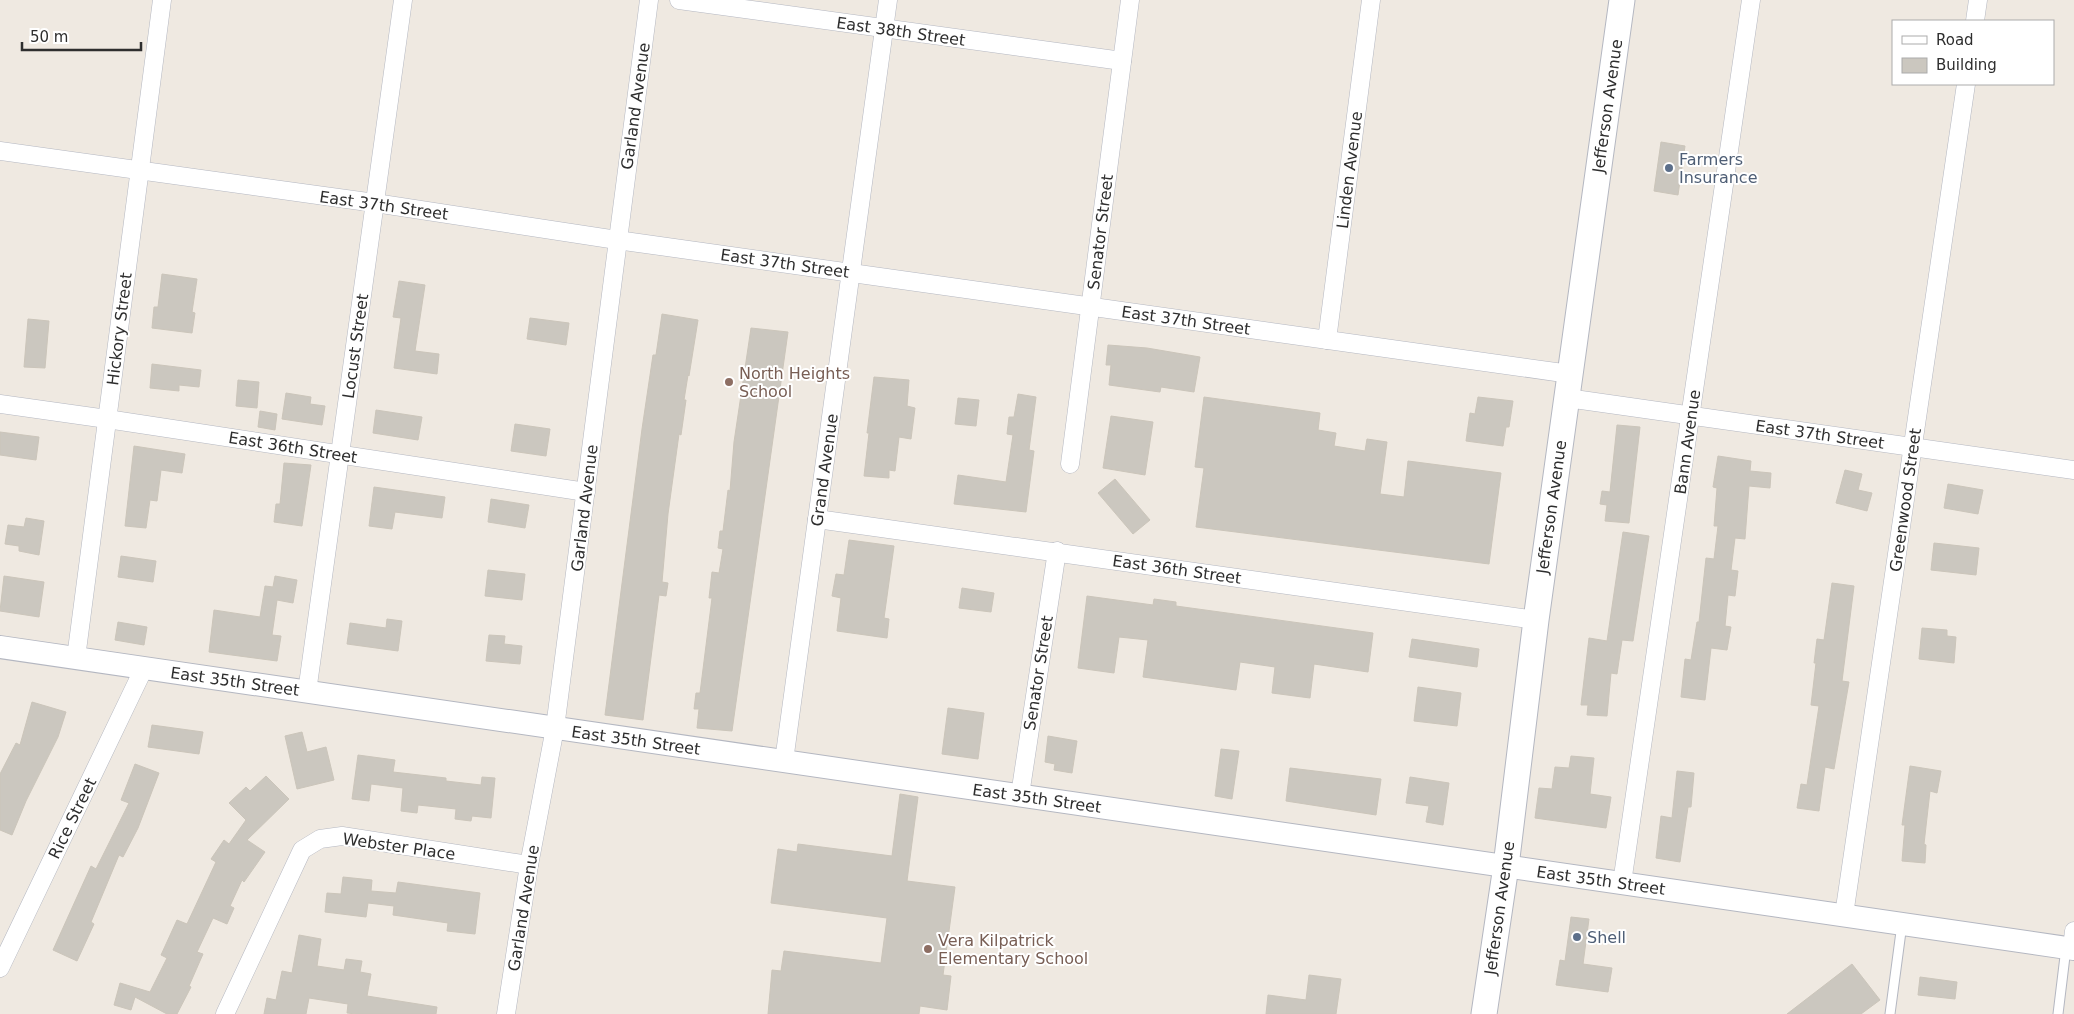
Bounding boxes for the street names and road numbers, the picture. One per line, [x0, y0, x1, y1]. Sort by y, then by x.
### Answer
street label: East 38th Street [835, 13, 967, 50]
street label: Jefferson Avenue [1589, 38, 1626, 175]
street label: Garland Avenue [617, 41, 654, 171]
street label: Linden Avenue [1333, 110, 1366, 230]
street label: Senator Street [1084, 173, 1117, 291]
street label: East 37th Street [318, 187, 450, 224]
street label: East 37th Street [719, 245, 851, 282]
street label: Hickory Street [103, 272, 136, 387]
street label: Locust Street [339, 292, 372, 400]
street label: East 37th Street [1120, 302, 1252, 339]
street label: Bann Avenue [1671, 388, 1704, 496]
street label: Grand Avenue [807, 412, 842, 528]
street label: East 37th Street [1754, 416, 1886, 453]
street label: Greenwood Street [1886, 427, 1925, 573]
street label: East 36th Street [227, 428, 359, 467]
street label: Jefferson Avenue [1533, 439, 1570, 576]
street label: Garland Avenue [567, 443, 602, 573]
street label: East 36th Street [1111, 551, 1243, 588]
street label: Senator Street [1020, 614, 1057, 732]
street label: East 35th Street [169, 663, 301, 700]
street label: East 35th Street [570, 722, 702, 759]
street label: Rice Street [45, 775, 100, 862]
street label: East 35th Street [971, 780, 1103, 817]
street label: Webster Place [341, 829, 456, 864]
street label: Jefferson Avenue [1481, 840, 1518, 977]
street label: Garland Avenue [504, 843, 543, 973]
street label: East 35th Street [1535, 862, 1667, 899]

